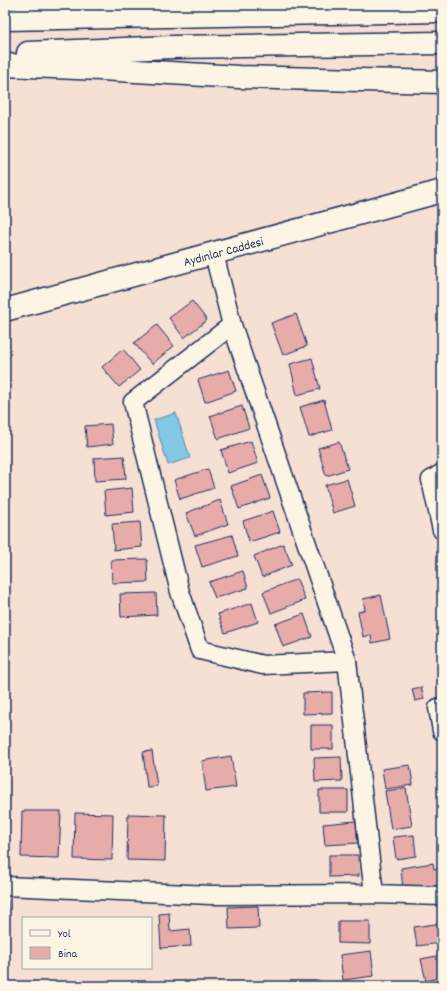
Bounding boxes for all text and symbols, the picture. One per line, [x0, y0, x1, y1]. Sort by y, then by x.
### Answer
street label: Aydınlar Caddesi [182, 233, 267, 273]
legend [22, 917, 152, 969]
text: Yol [58, 926, 71, 943]
text: Bina [58, 946, 77, 963]

